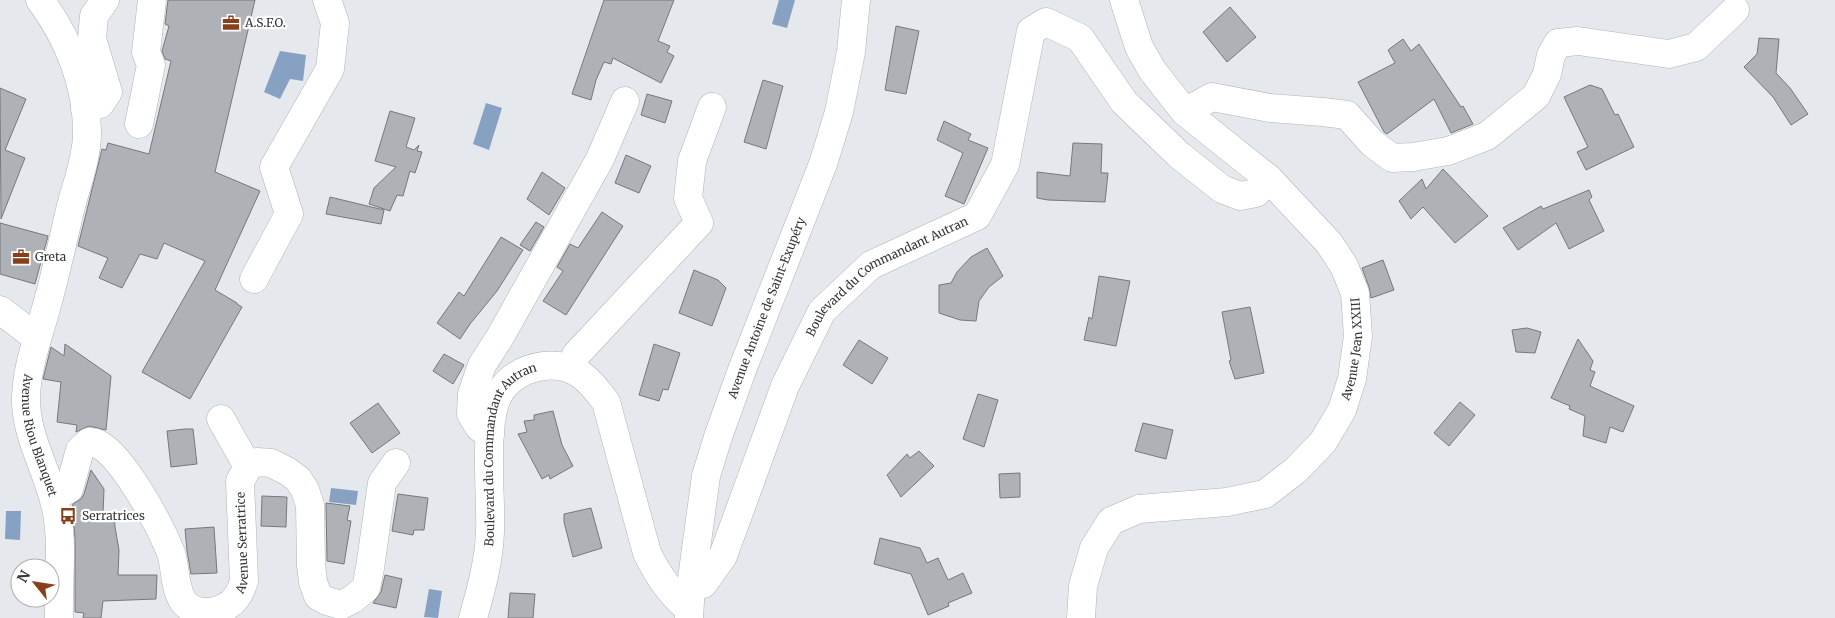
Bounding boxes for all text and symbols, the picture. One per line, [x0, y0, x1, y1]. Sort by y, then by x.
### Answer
office icon: A.S.F.O. [221, 13, 241, 33]
place label: A.S.F.O. [244, 15, 286, 30]
street label: Boulevard du Commandant Autran [803, 213, 970, 339]
street label: Avenue Antoine de Saint-Exupéry [724, 215, 808, 401]
office icon: Greta [11, 247, 31, 267]
place label: Greta [35, 249, 67, 264]
street label: Avenue Jean XXIII [1337, 297, 1365, 403]
street label: Boulevard du Commandant Autran [481, 359, 538, 547]
street label: Avenue Riou Blanquet [19, 372, 61, 498]
street label: Avenue Serratrice [232, 492, 251, 597]
bus stop icon: Serratrices [58, 506, 78, 526]
place label: Serratrices [82, 508, 145, 523]
north arrow [10, 558, 60, 608]
text: N [13, 567, 34, 586]

